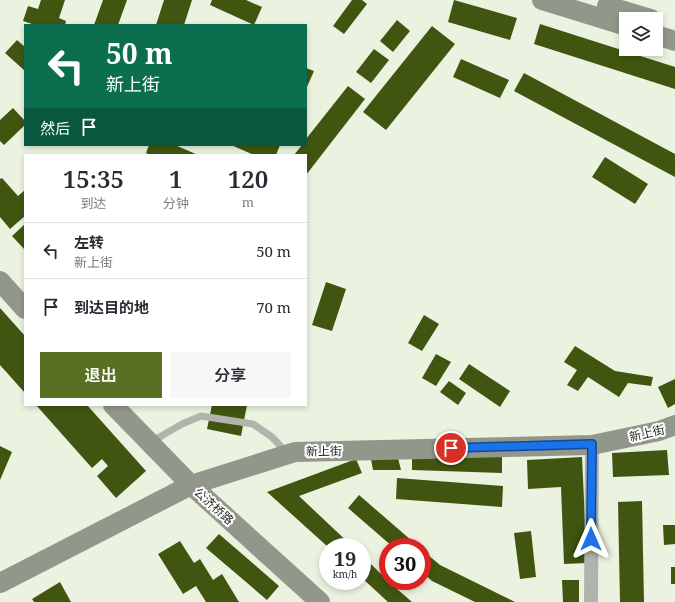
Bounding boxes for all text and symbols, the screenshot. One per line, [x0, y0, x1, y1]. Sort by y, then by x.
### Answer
map controls [619, 12, 663, 56]
button: layers [619, 12, 663, 56]
text: 50 m [106, 34, 173, 72]
icon: left [40, 40, 92, 92]
text: 新上街 [106, 72, 160, 96]
icon: arrive [78, 116, 100, 138]
text: 然后 [40, 118, 70, 138]
text: 15:35 [63, 162, 124, 195]
text: 1 [169, 162, 183, 195]
text: 120 [228, 162, 268, 195]
text: m [242, 193, 254, 211]
text: 到达 [80, 194, 106, 212]
text: 分钟 [163, 194, 189, 212]
text: 左转 [74, 232, 104, 252]
icon: left [40, 240, 62, 262]
text: 50 m [256, 241, 291, 261]
text: 新上街 [74, 253, 113, 271]
icon: arrive [40, 296, 62, 318]
text: 到达目的地 [74, 297, 149, 317]
text: 70 m [256, 297, 291, 317]
button: 退出 [40, 352, 162, 398]
button: 分享 [170, 352, 291, 398]
street label: 新上街 [628, 421, 666, 445]
pin [434, 431, 468, 465]
icon: arrive [440, 437, 462, 459]
street label: 新上街 [306, 442, 342, 460]
street label: 公济桥路 [190, 484, 238, 528]
position arrow [570, 518, 612, 560]
speed limit sign: 30 [379, 538, 431, 590]
text: 19 [334, 545, 356, 572]
text: km/h [333, 567, 357, 581]

